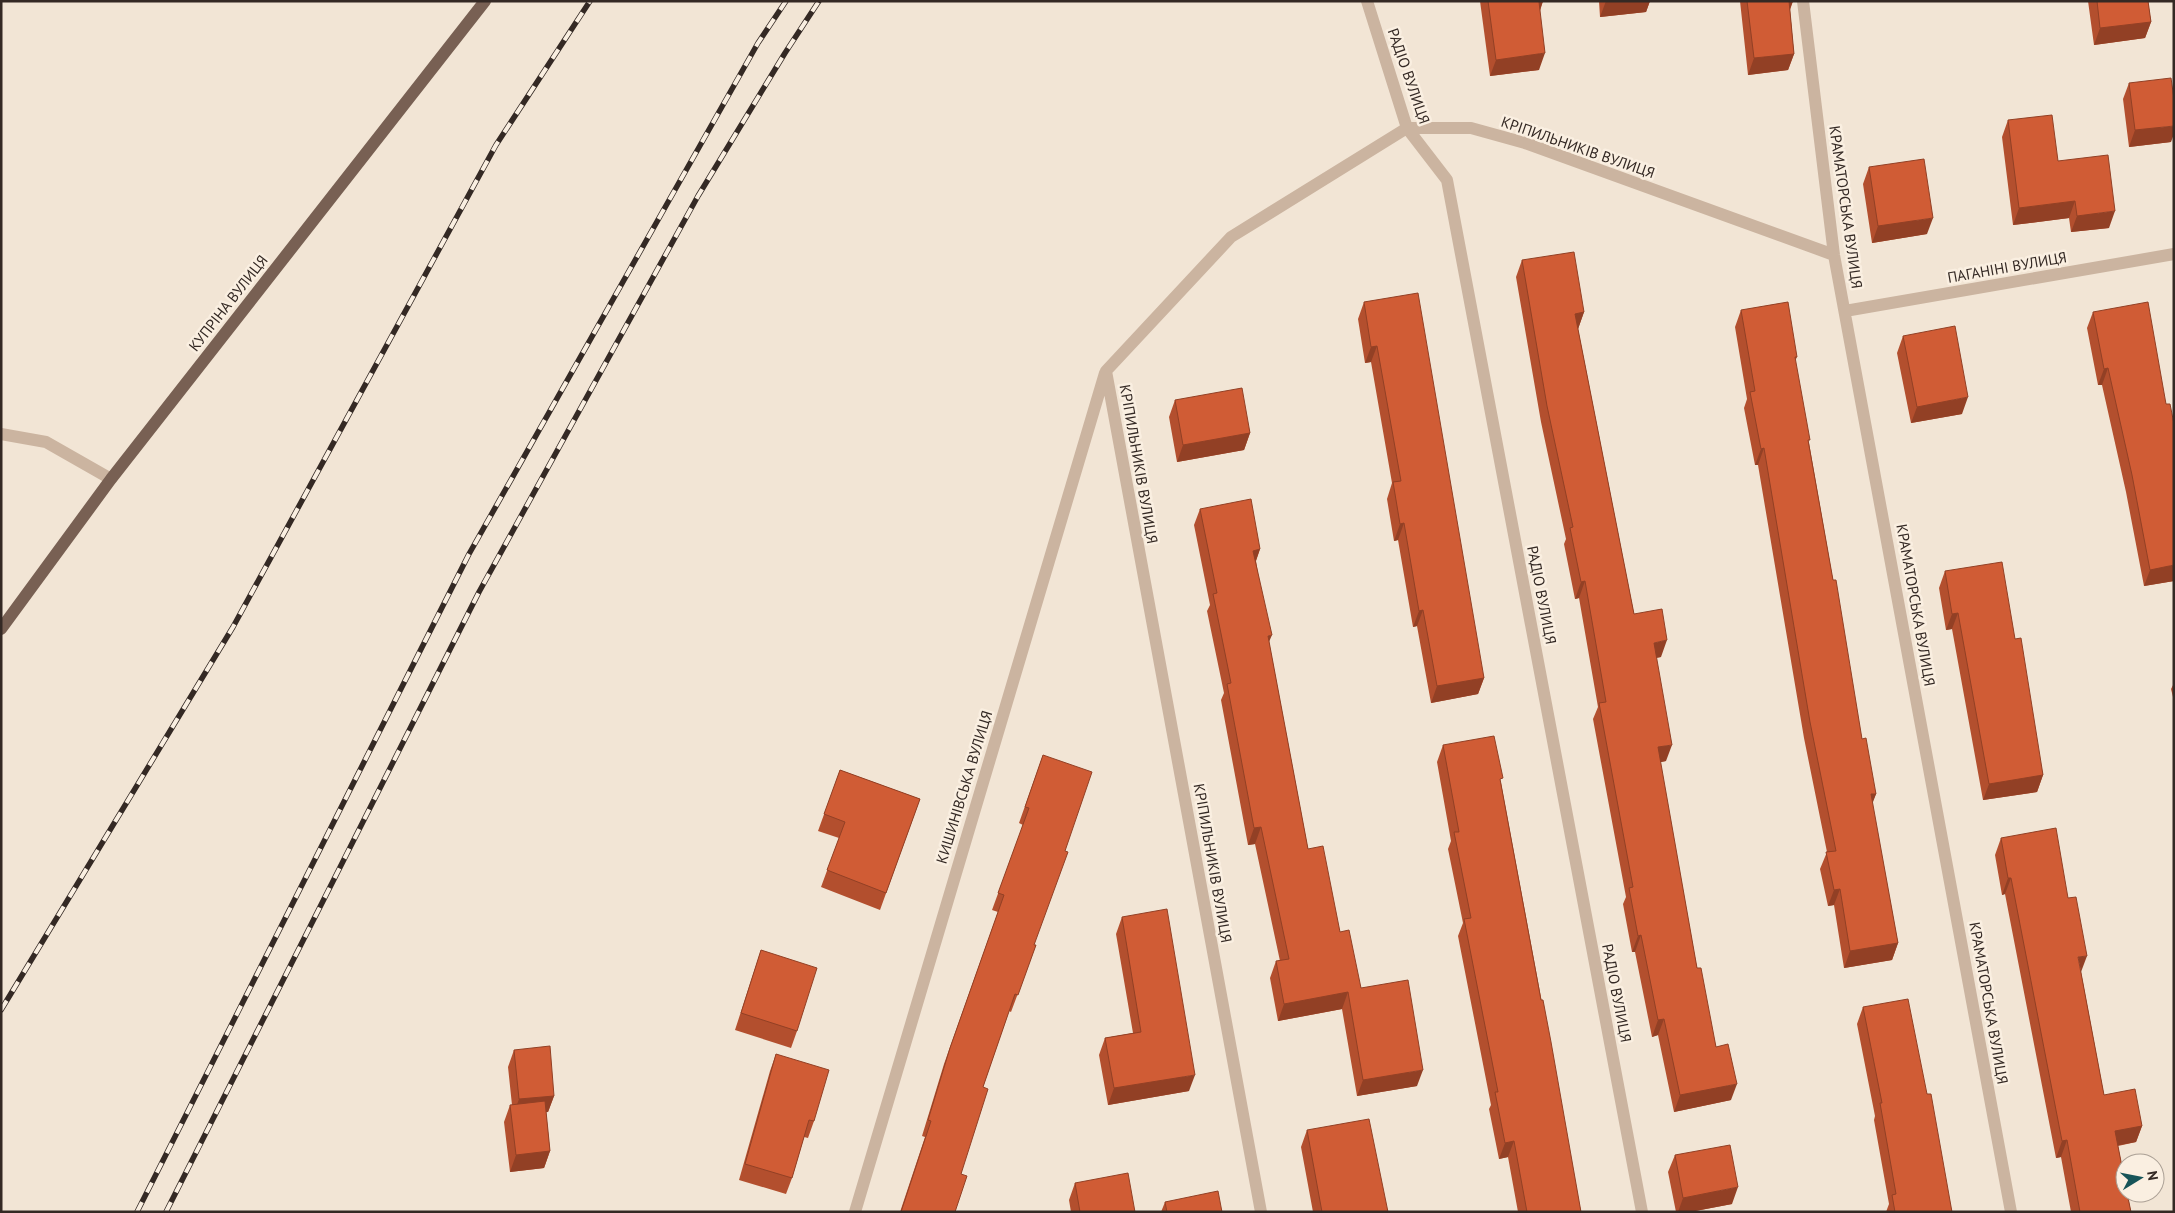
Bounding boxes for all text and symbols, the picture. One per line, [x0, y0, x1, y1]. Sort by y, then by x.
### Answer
street label: РАДІО ВУЛИЦЯ [1384, 26, 1434, 126]
street label: КРІПИЛЬНИКІВ ВУЛИЦЯ [1499, 112, 1657, 182]
street label: КРАМАТОРСЬКА ВУЛИЦЯ [1825, 124, 1867, 290]
street label: ПАГАНІНІ ВУЛИЦЯ [1946, 247, 2068, 287]
street label: КУПРІНА ВУЛИЦЯ [184, 251, 272, 355]
street label: КРІПИЛЬНИКІВ ВУЛИЦЯ [1116, 383, 1162, 545]
street label: КРАМАТОРСЬКА ВУЛИЦЯ [1892, 522, 1940, 688]
street label: РАДІО ВУЛИЦЯ [1523, 544, 1561, 646]
street label: КИШИНІВСЬКА ВУЛИЦЯ [932, 708, 996, 866]
street label: КРІПИЛЬНИКІВ ВУЛИЦЯ [1190, 782, 1236, 944]
street label: КРАМАТОРСЬКА ВУЛИЦЯ [1965, 920, 2013, 1086]
street label: РАДІО ВУЛИЦЯ [1598, 942, 1636, 1044]
north arrow [2115, 1153, 2165, 1203]
text: N [2143, 1170, 2162, 1182]

